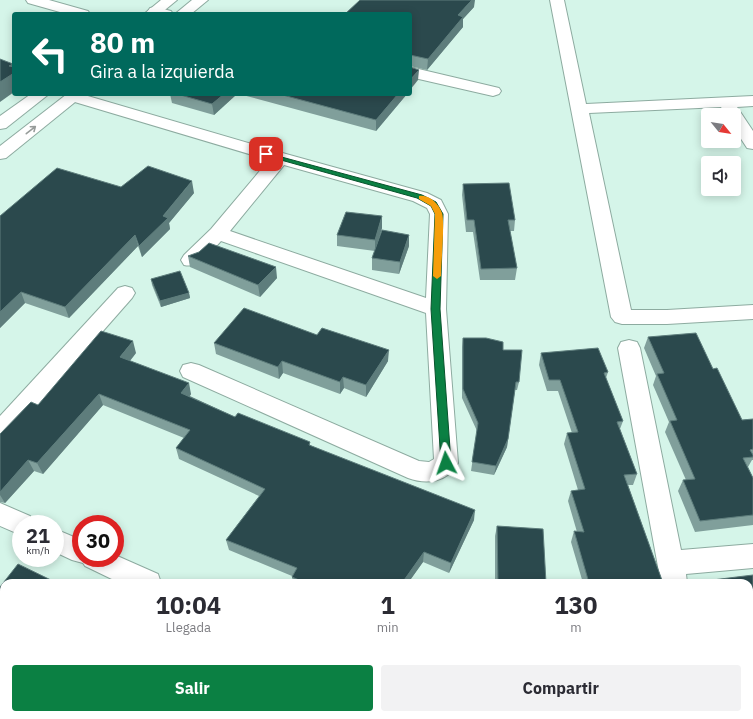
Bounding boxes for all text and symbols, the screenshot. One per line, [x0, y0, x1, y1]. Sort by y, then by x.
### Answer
text: 80 m [90, 24, 155, 61]
icon: left [24, 28, 76, 80]
text: Gira a la izquierda [90, 60, 234, 83]
north arrow [701, 108, 741, 148]
map controls [701, 108, 741, 196]
one-way arrow [25, 126, 36, 134]
pin [249, 137, 283, 171]
icon: arrive [255, 143, 277, 165]
button: sound [701, 156, 741, 196]
position arrow [425, 442, 467, 484]
speed limit sign: 30 [72, 515, 124, 567]
text: 21 [26, 522, 50, 549]
text: km/h [26, 544, 50, 557]
text: 10:04 [156, 589, 221, 621]
text: 1 [380, 589, 395, 621]
text: 130 [554, 589, 597, 621]
text: Llegada [166, 619, 211, 636]
text: min [377, 619, 399, 636]
text: m [570, 619, 581, 636]
button: Salir [12, 665, 373, 711]
button: Compartir [381, 665, 741, 711]

